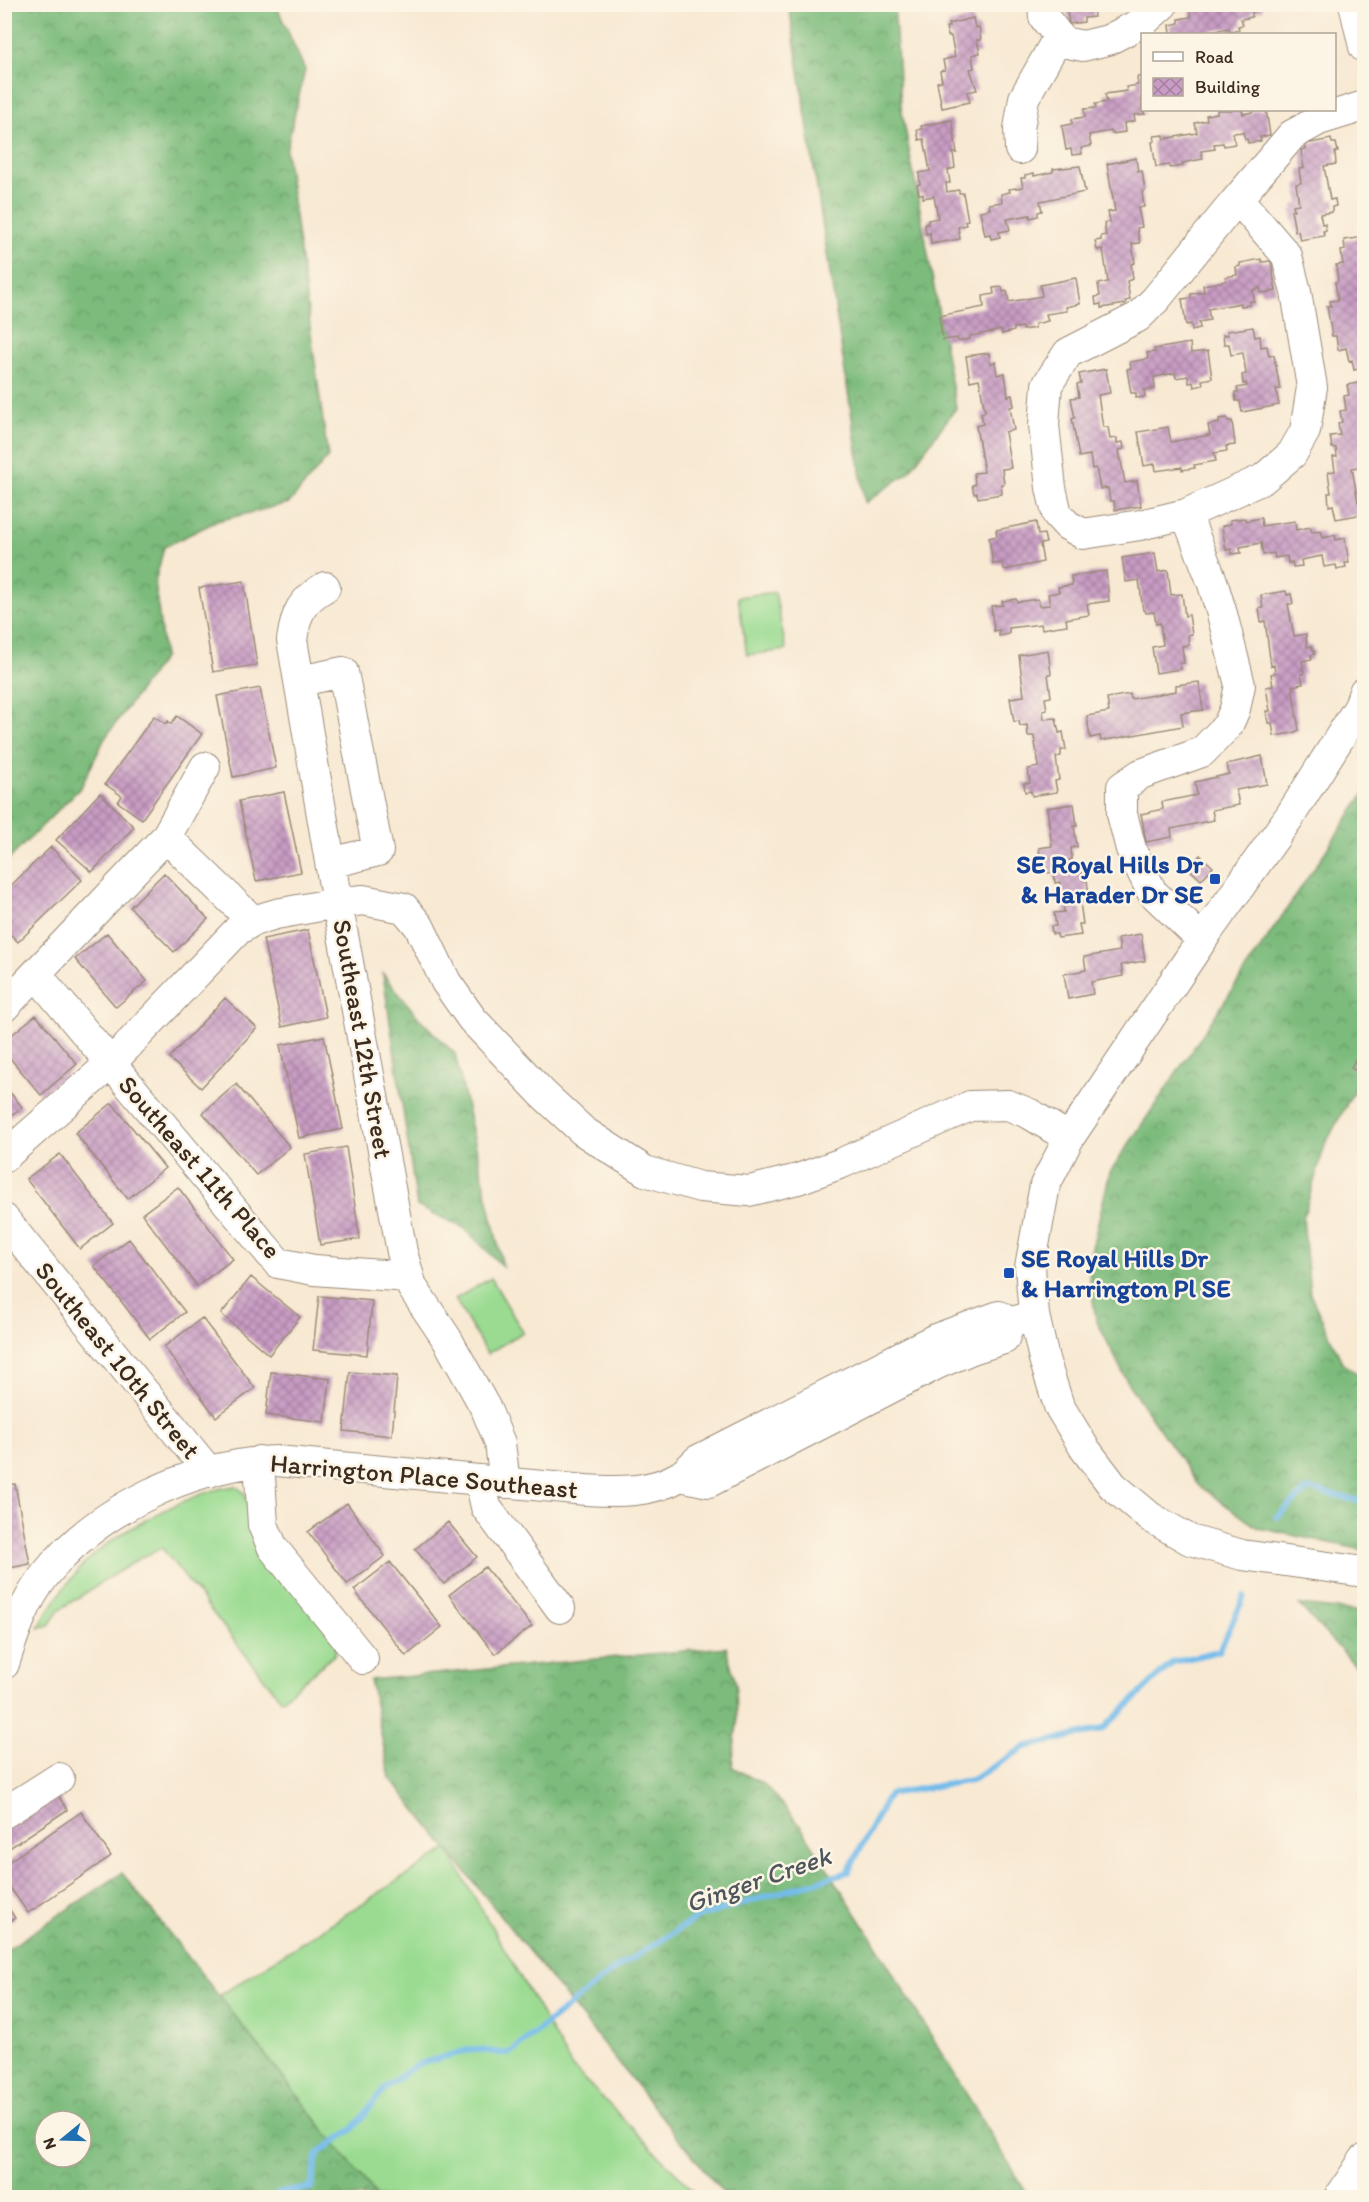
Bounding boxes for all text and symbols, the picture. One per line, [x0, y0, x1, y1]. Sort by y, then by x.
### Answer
legend [1141, 33, 1336, 111]
text: Road [1195, 46, 1234, 68]
text: Building [1195, 76, 1261, 98]
place label: SE Royal Hills Dr & Harader Dr SE [1016, 848, 1204, 910]
marker: SE Royal Hills Dr & Harader Dr SE [1208, 872, 1222, 886]
street label: Southeast 12th Street [326, 917, 400, 1161]
street label: Southeast 11th Place [112, 1069, 288, 1265]
place label: SE Royal Hills Dr & Harrington Pl SE [1021, 1242, 1231, 1304]
street label: Southeast 10th Street [29, 1255, 208, 1465]
marker: SE Royal Hills Dr & Harrington Pl SE [1002, 1266, 1016, 1280]
street label: Harrington Place Southeast [269, 1447, 579, 1505]
water label: Ginger Creek [681, 1838, 837, 1919]
north arrow [33, 2109, 93, 2169]
text: N [39, 2136, 60, 2152]

